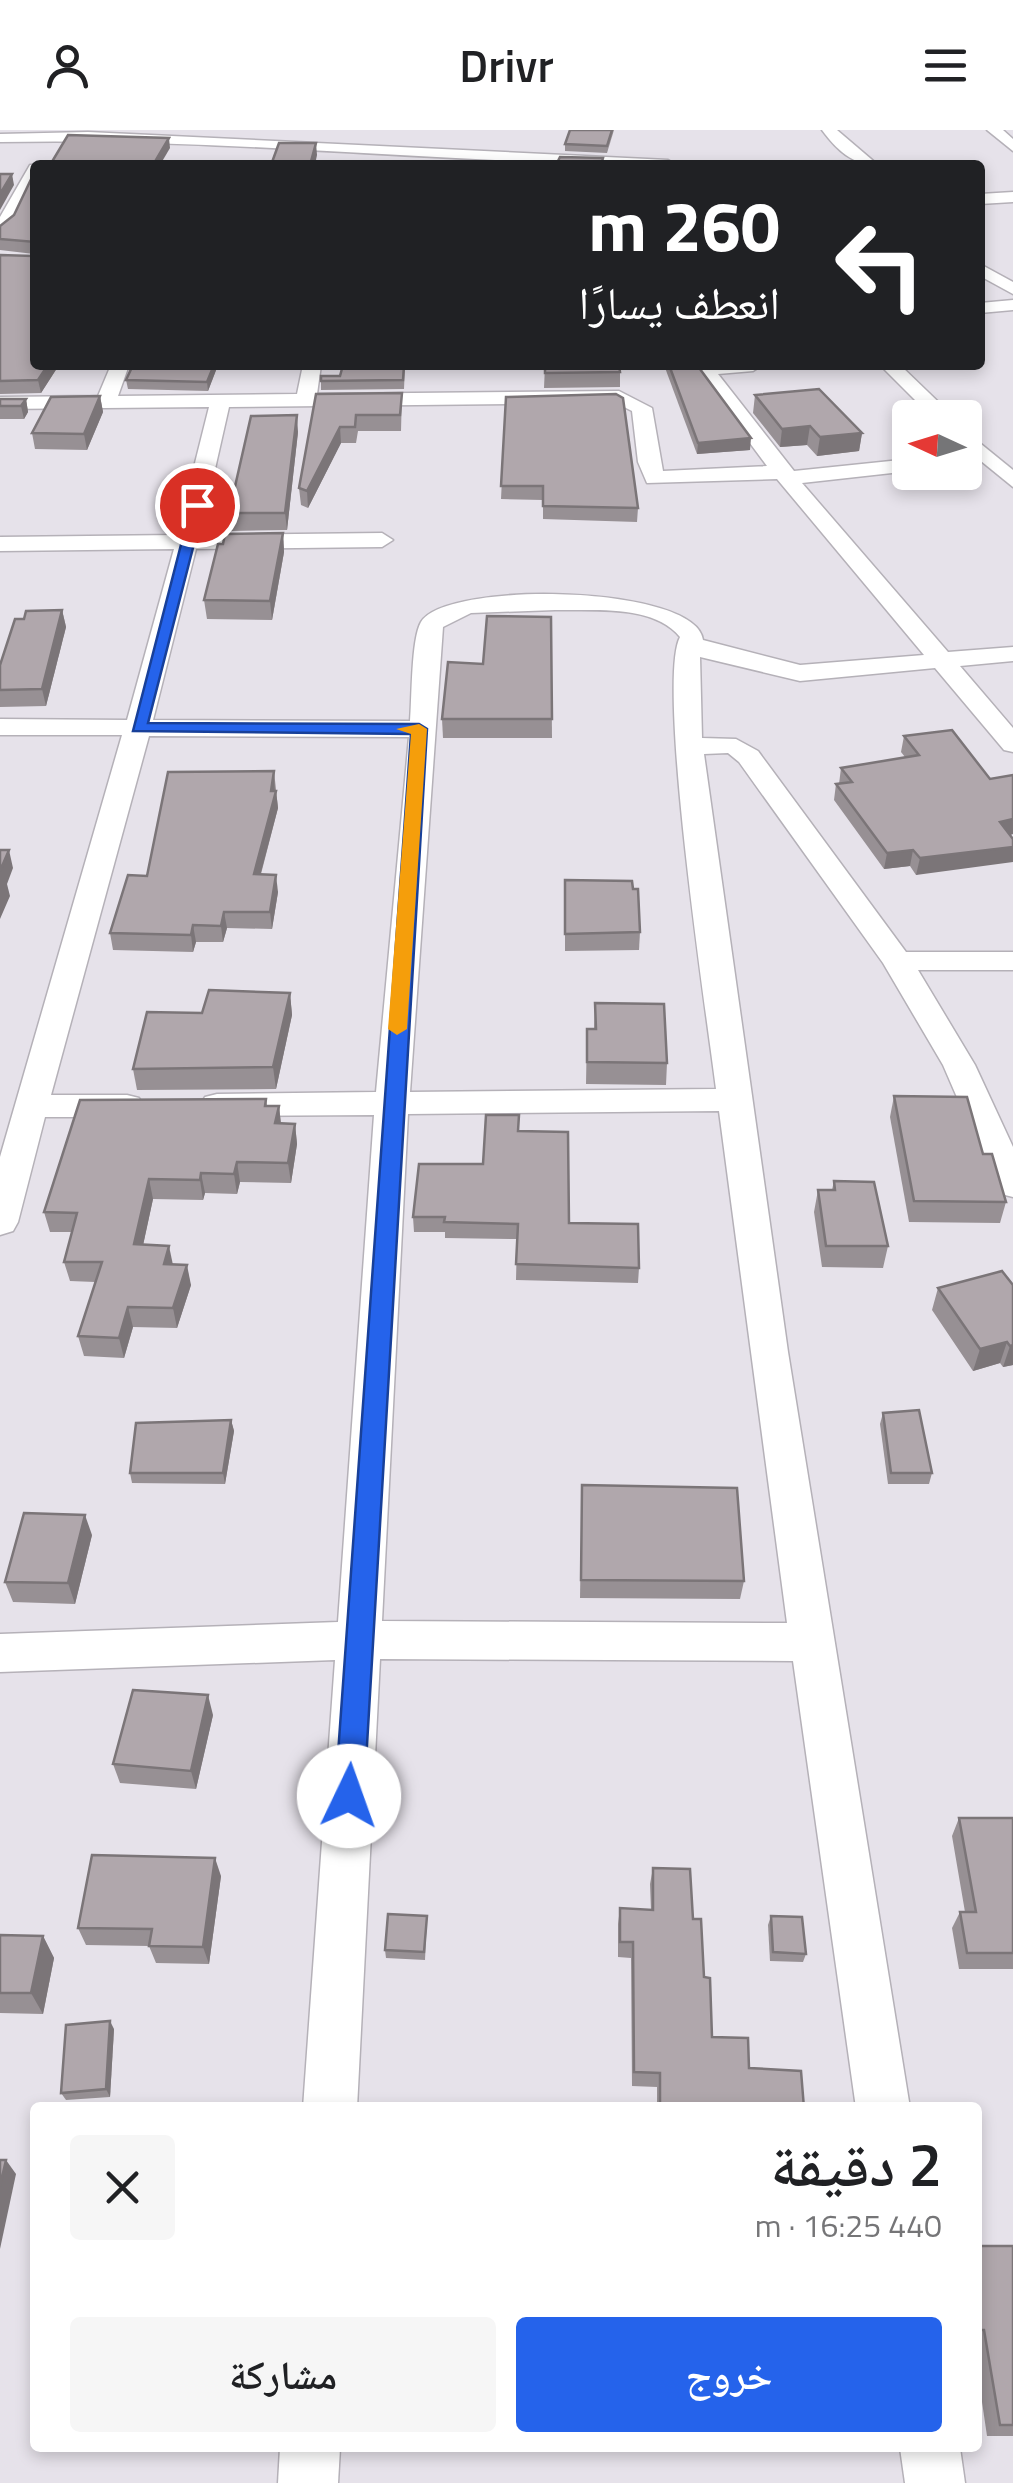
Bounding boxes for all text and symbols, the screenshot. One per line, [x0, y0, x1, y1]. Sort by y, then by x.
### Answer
text: Drivr [459, 31, 554, 99]
icon: person [40, 38, 95, 93]
icon: menu [918, 38, 973, 93]
text: 260 m [588, 172, 780, 278]
icon: left [815, 200, 945, 330]
text: انعطف يسارًا [579, 268, 780, 336]
north arrow [892, 400, 982, 490]
map controls [892, 400, 982, 490]
pin [155, 463, 240, 548]
icon: arrive [170, 478, 225, 533]
position arrow [297, 1744, 401, 1848]
text: 2 دقيقة [771, 2118, 942, 2209]
button: close [70, 2135, 175, 2240]
text: 440 m · 16:25 [755, 2201, 942, 2249]
button: مشاركة [70, 2317, 496, 2432]
button: خروج [516, 2317, 942, 2432]

